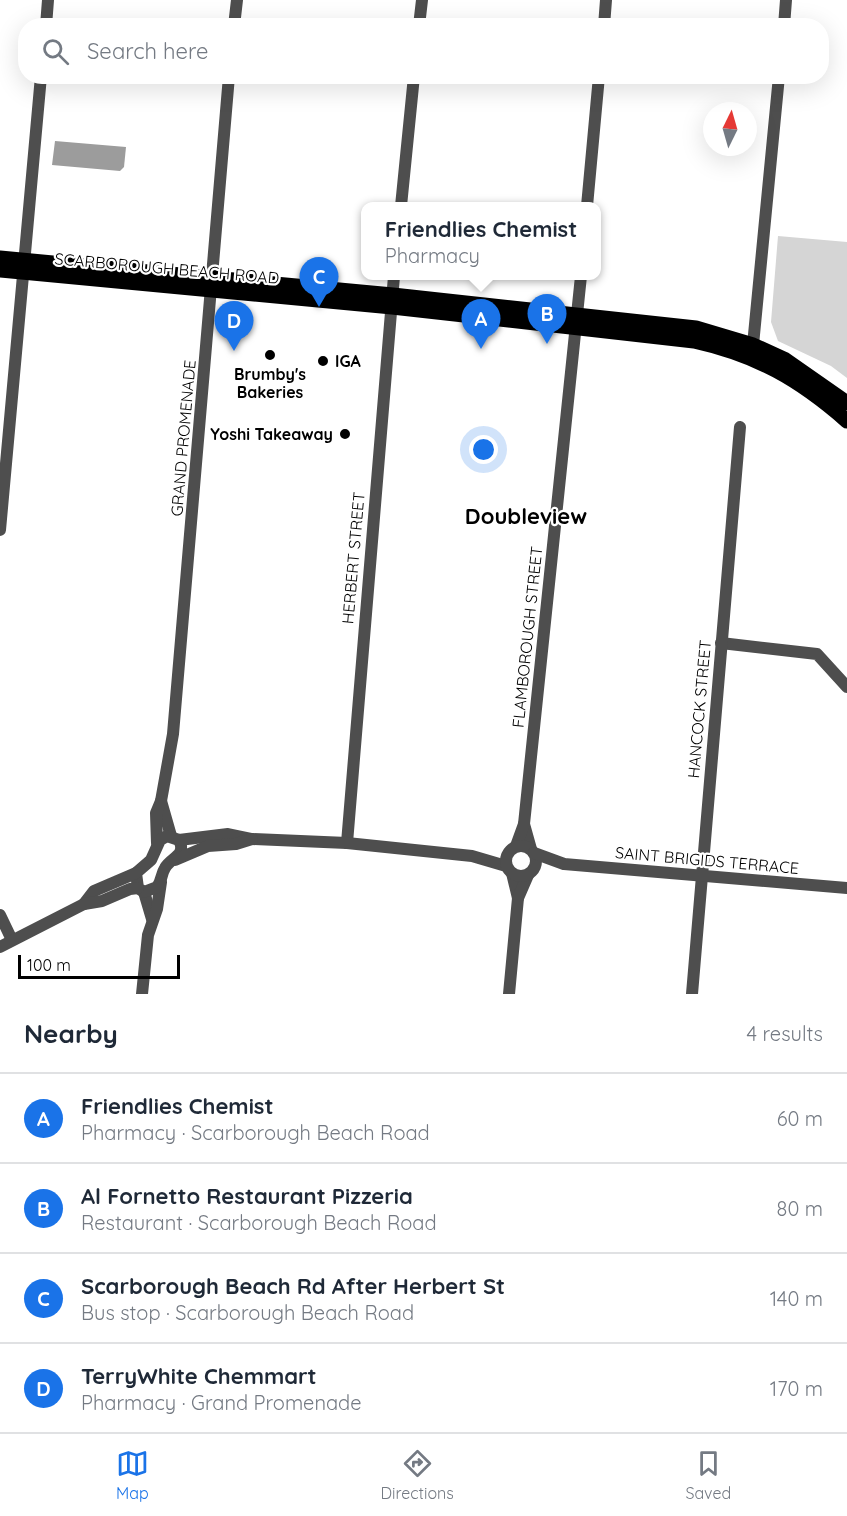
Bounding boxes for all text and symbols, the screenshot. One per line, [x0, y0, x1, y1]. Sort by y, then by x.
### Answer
search box [18, 18, 829, 84]
icon: search [39, 35, 72, 68]
text: Search here [87, 37, 208, 65]
north arrow [703, 102, 757, 156]
popup [361, 202, 601, 280]
text: Friendlies Chemist [385, 215, 577, 243]
text: Pharmacy [385, 243, 480, 268]
street label: SCARBOROUGH BEACH ROAD [54, 248, 280, 288]
pin: C [300, 258, 338, 307]
pin: B [528, 294, 566, 344]
pin: A [462, 300, 500, 349]
pin: D [214, 302, 254, 351]
marker: Brumby's Bakeries [263, 348, 277, 362]
place label: IGA [335, 351, 362, 371]
marker: IGA [316, 354, 330, 368]
street label: GRAND PROMENADE [166, 359, 200, 517]
place label: Brumby's Bakeries [234, 364, 306, 402]
place label: Yoshi Takeaway [210, 424, 333, 444]
marker: Yoshi Takeaway [338, 427, 352, 441]
your location [469, 435, 498, 464]
street label: HERBERT STREET [337, 491, 369, 625]
district label: Doubleview [465, 502, 587, 530]
street label: FLAMBOROUGH STREET [508, 545, 547, 729]
street label: HANCOCK STREET [683, 639, 715, 779]
street label: SAINT BRIGIDS TERRACE [614, 842, 800, 878]
scale bar [18, 952, 180, 980]
text: 100 m [27, 955, 71, 975]
text: Nearby [24, 1017, 118, 1050]
text: 4 results [747, 1021, 823, 1046]
text: Friendlies Chemist [81, 1092, 273, 1120]
text: A [37, 1106, 50, 1131]
text: 60 m [777, 1106, 823, 1131]
text: Pharmacy · Scarborough Beach Road [81, 1120, 430, 1145]
text: Al Fornetto Restaurant Pizzeria [81, 1182, 413, 1210]
text: B [37, 1196, 50, 1221]
text: 80 m [777, 1196, 823, 1221]
text: Restaurant · Scarborough Beach Road [81, 1210, 437, 1235]
text: Scarborough Beach Rd After Herbert St [81, 1272, 505, 1300]
text: C [37, 1286, 50, 1311]
text: 140 m [770, 1286, 823, 1311]
text: Bus stop · Scarborough Beach Road [81, 1300, 414, 1325]
text: TerryWhite Chemmart [81, 1362, 317, 1390]
text: D [36, 1376, 51, 1401]
text: 170 m [770, 1376, 823, 1401]
text: Pharmacy · Grand Promenade [81, 1390, 362, 1415]
tab: Map [116, 1447, 149, 1503]
tab: Directions [381, 1447, 454, 1503]
tab: Saved [686, 1447, 731, 1503]

